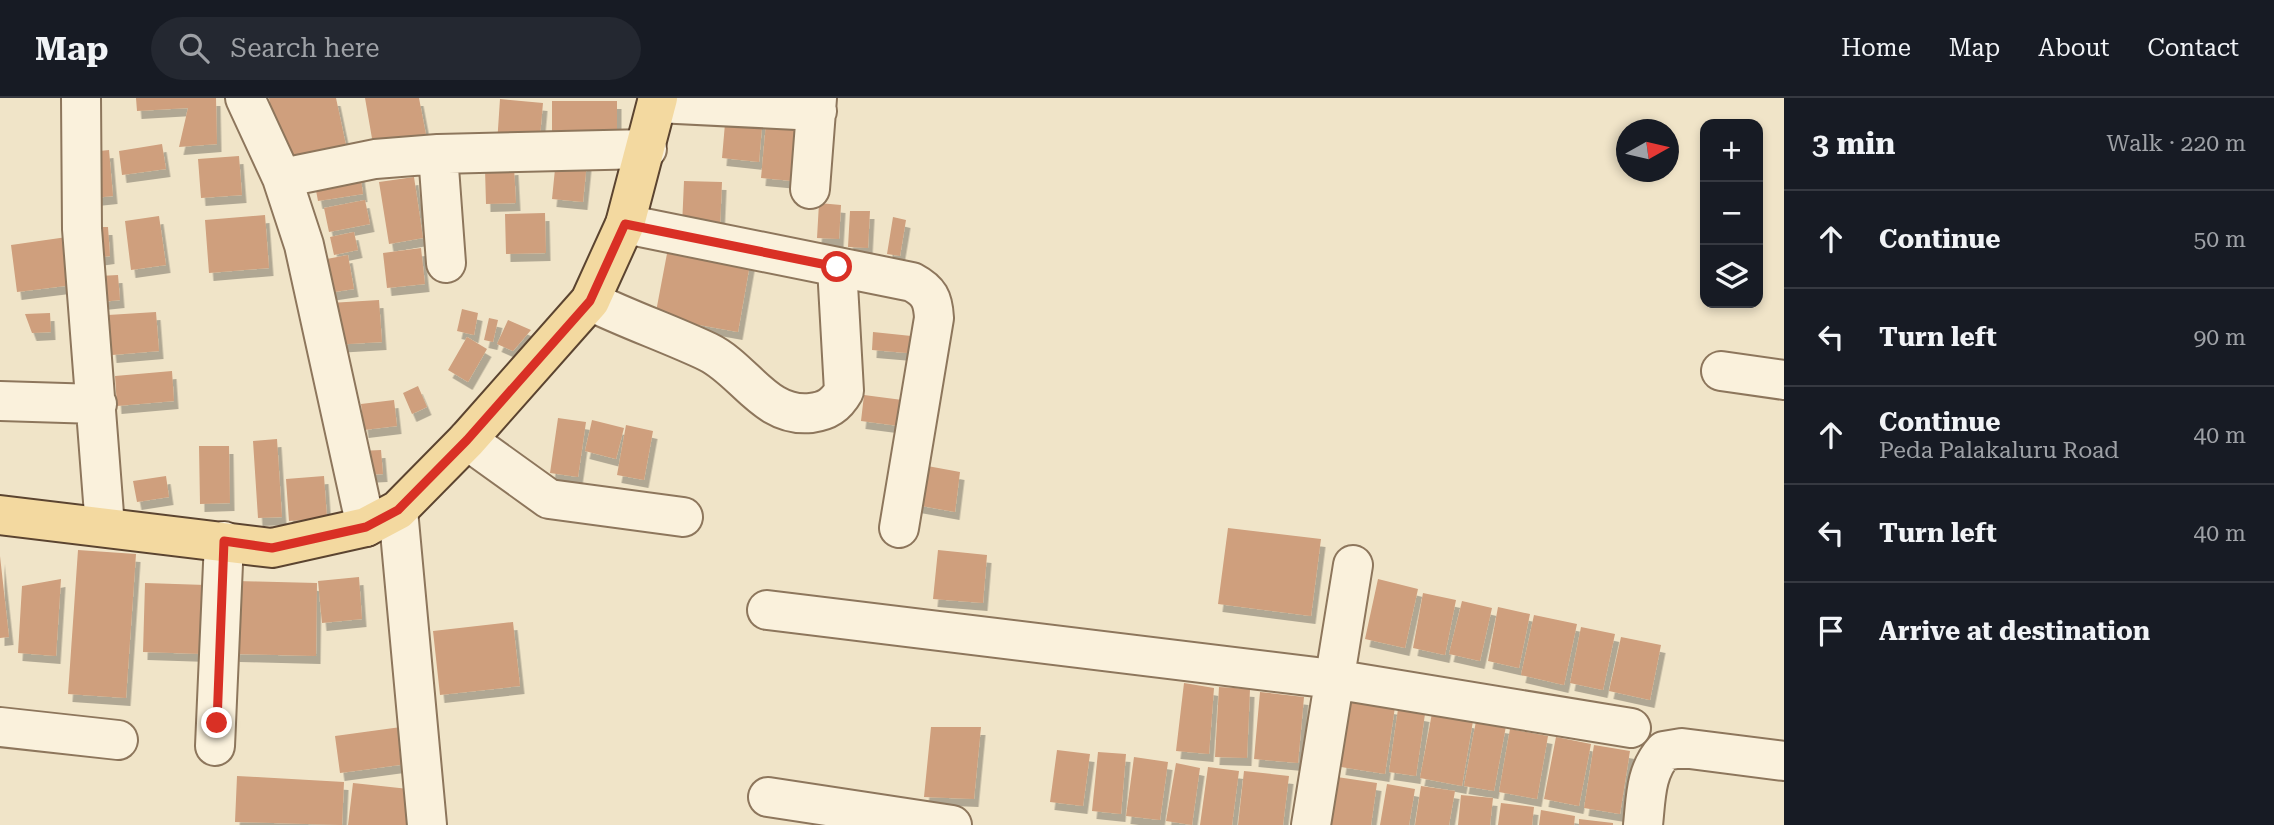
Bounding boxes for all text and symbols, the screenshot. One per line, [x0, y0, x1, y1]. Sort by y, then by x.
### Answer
search box [151, 17, 641, 80]
text: Map [35, 29, 109, 68]
icon: search [175, 29, 213, 67]
text: Search here [231, 33, 380, 63]
text: Home [1841, 34, 1911, 62]
text: Map [1949, 34, 2000, 62]
text: About [2038, 34, 2109, 62]
text: Contact [2147, 34, 2239, 62]
north arrow [1616, 119, 1679, 182]
map controls [1700, 119, 1763, 308]
button: + [1700, 119, 1763, 182]
text: 3 min [1812, 126, 1895, 161]
text: Walk · 220 m [2107, 130, 2246, 157]
button: − [1700, 182, 1763, 245]
icon: ahead [1812, 220, 1850, 258]
text: Continue [1879, 224, 2001, 254]
text: 50 m [2193, 226, 2246, 253]
button: layers [1700, 245, 1763, 308]
route start [821, 251, 852, 282]
icon: left [1812, 318, 1850, 356]
text: Turn left [1879, 322, 1997, 352]
text: 90 m [2193, 324, 2246, 351]
text: Continue [1879, 407, 2001, 437]
icon: ahead [1812, 416, 1850, 454]
text: 40 m [2193, 422, 2246, 449]
text: Peda Palakaluru Road [1879, 437, 2119, 464]
icon: left [1812, 514, 1850, 552]
text: Turn left [1879, 518, 1997, 548]
text: 40 m [2193, 520, 2246, 547]
icon: arrive [1812, 612, 1850, 650]
text: Arrive at destination [1879, 616, 2150, 646]
route end [201, 707, 232, 738]

